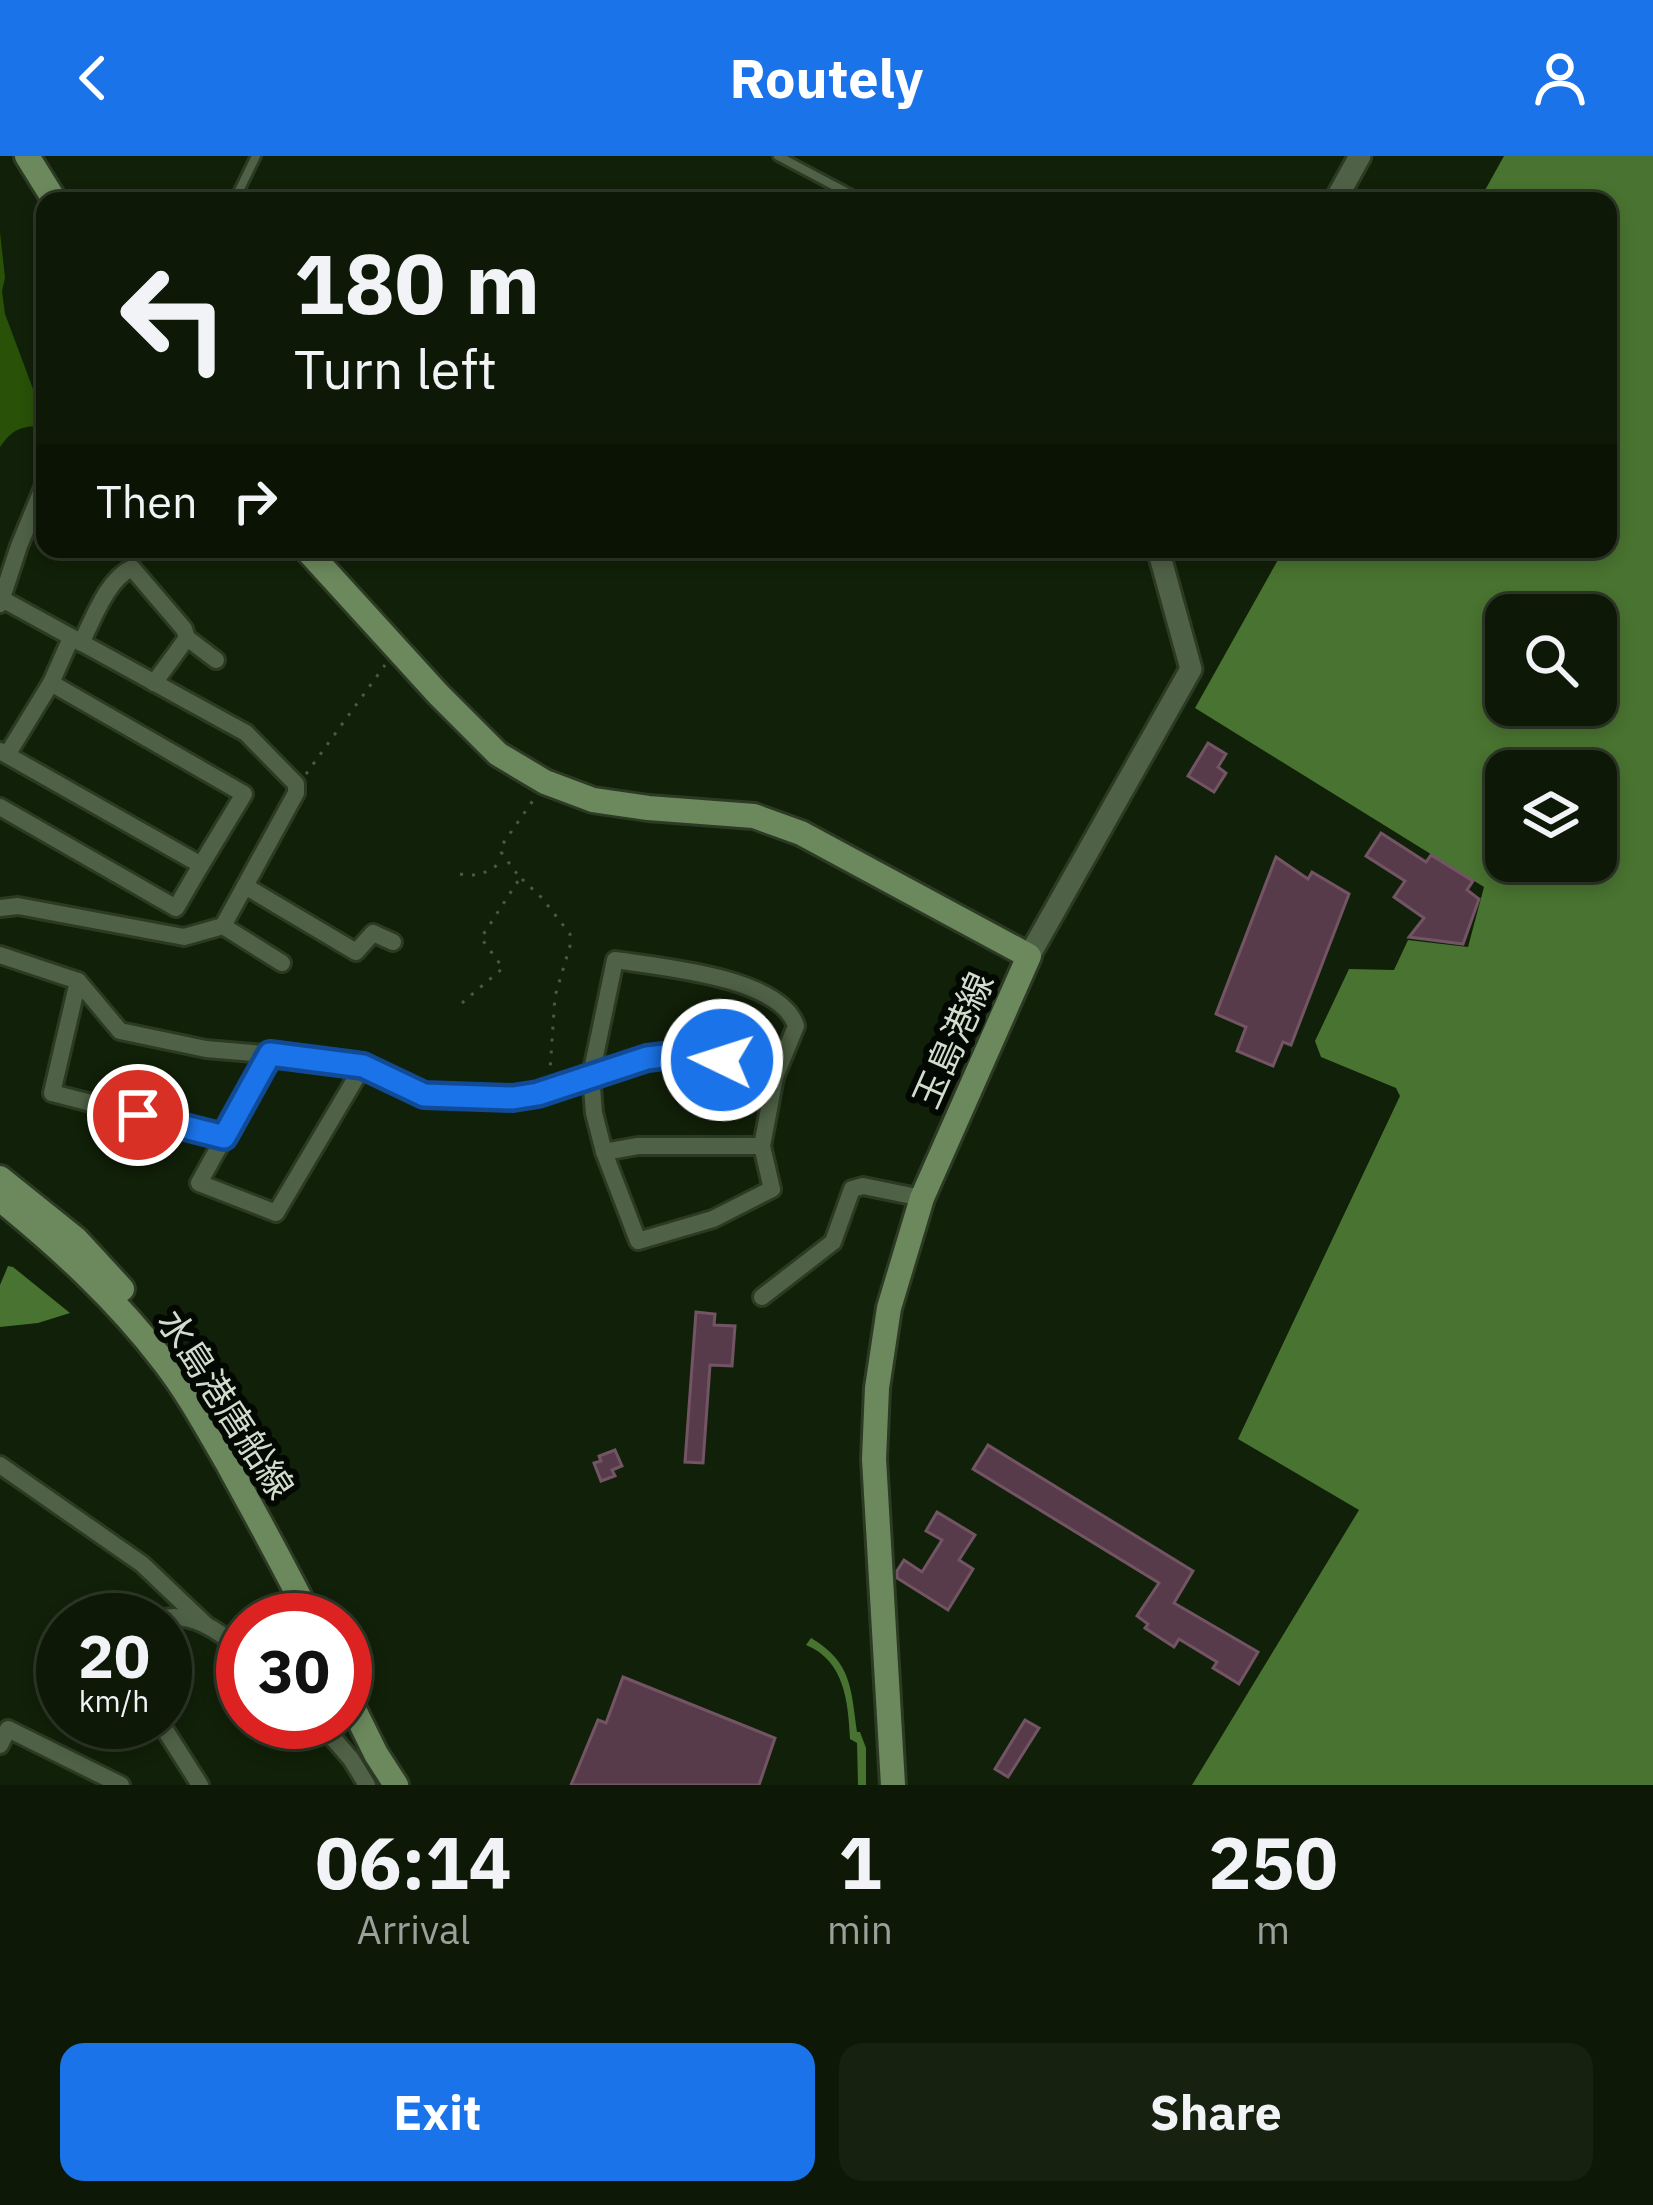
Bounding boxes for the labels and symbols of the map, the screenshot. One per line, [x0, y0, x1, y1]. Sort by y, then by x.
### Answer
street label: 玉島港線 [902, 964, 1003, 1115]
position arrow [659, 997, 785, 1123]
pin [87, 1064, 189, 1166]
street label: 水島港唐船線 [148, 1300, 305, 1507]
speed limit sign: 30 [216, 1593, 372, 1749]

